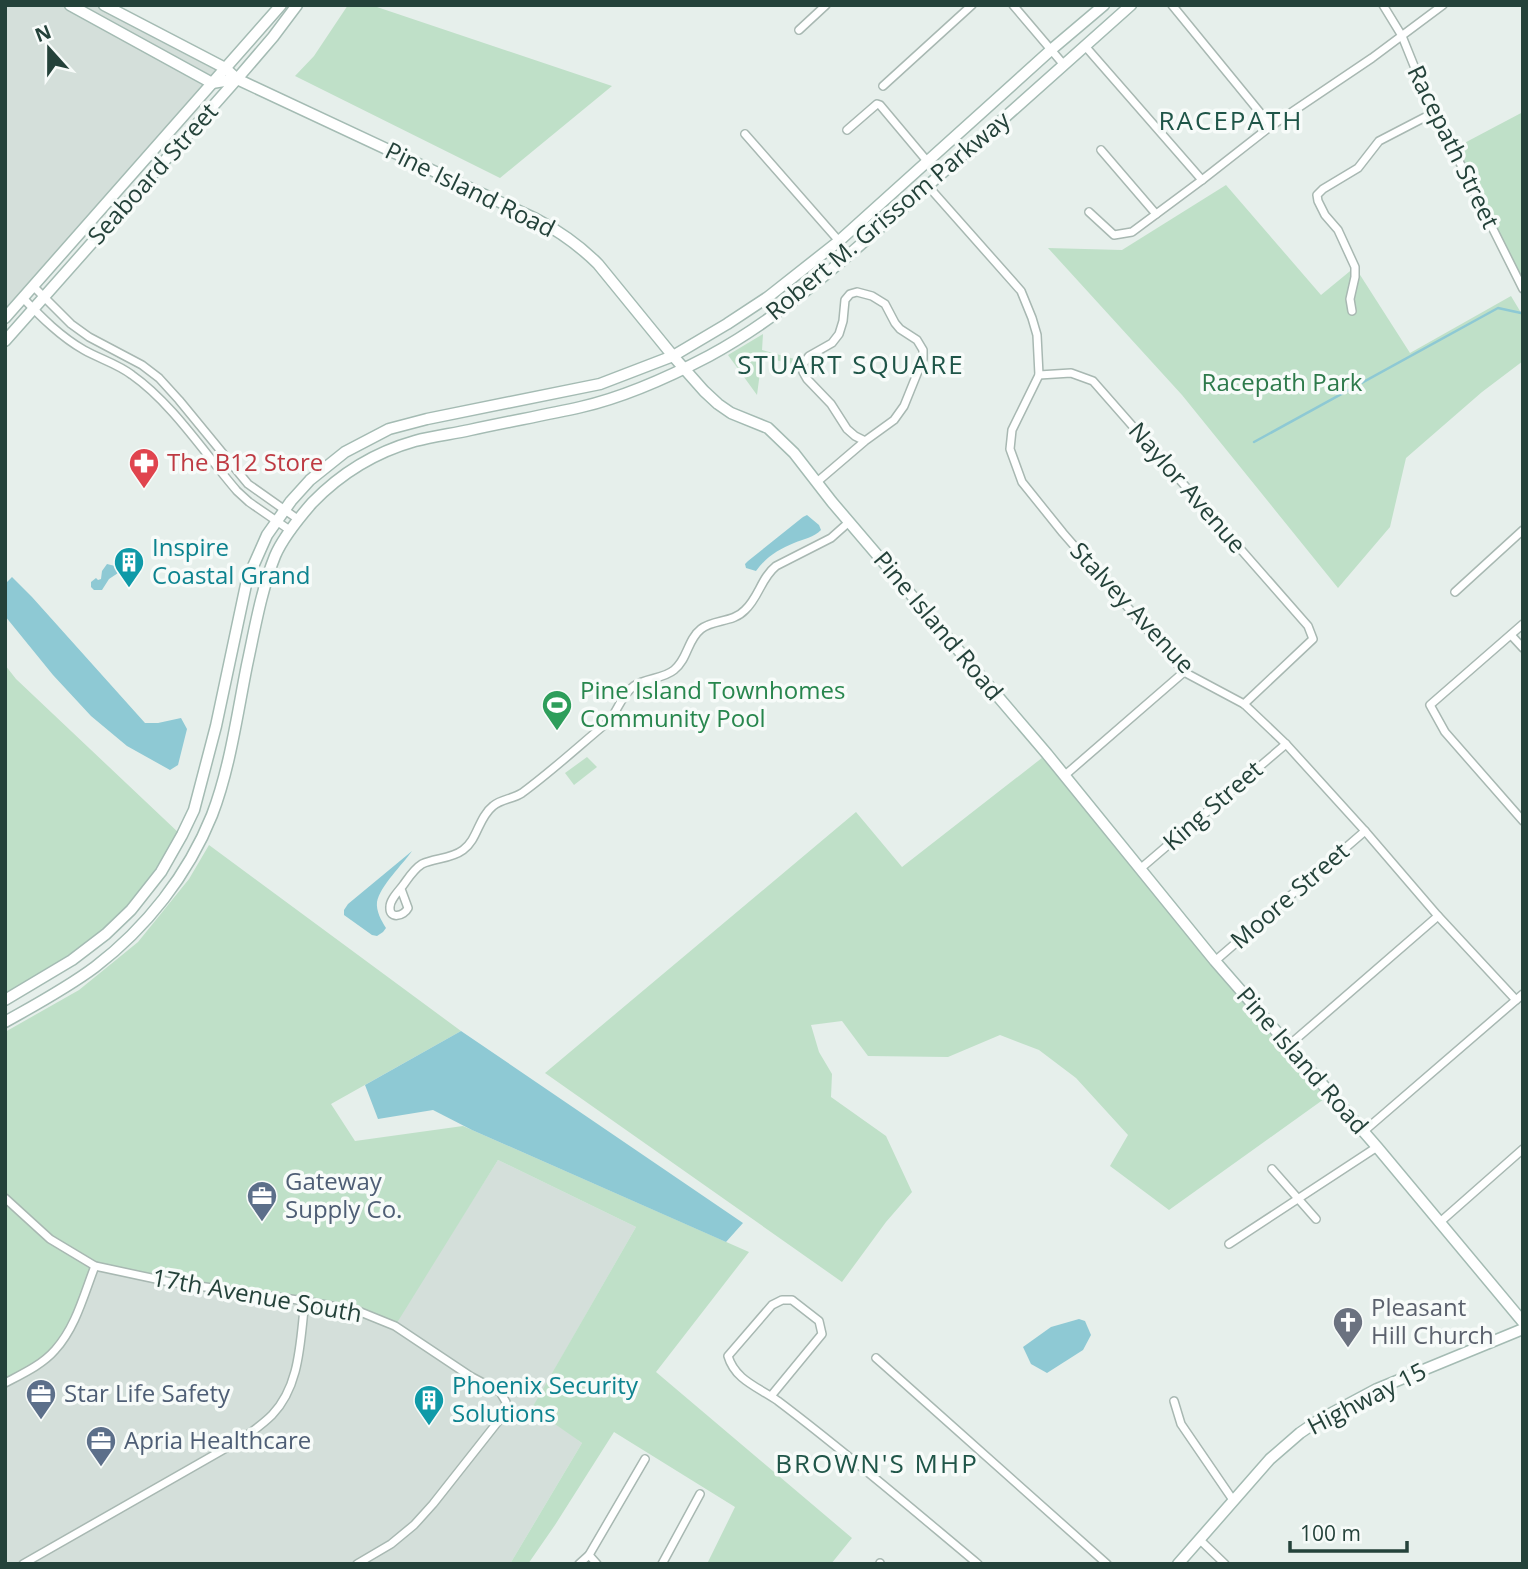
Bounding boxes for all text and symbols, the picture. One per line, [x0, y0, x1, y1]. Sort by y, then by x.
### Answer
north arrow [14, 14, 84, 84]
text: N [31, 18, 55, 48]
street label: Racepath Street [1401, 59, 1508, 233]
street label: Seaboard Street [79, 95, 224, 251]
street label: Robert M. Grissom Parkway [758, 102, 1017, 327]
district label: RACEPATH [1159, 102, 1303, 138]
street label: Pine Island Road [380, 133, 561, 244]
district label: STUART SQUARE [737, 346, 965, 382]
park label: Racepath Park [1202, 365, 1363, 398]
street label: Naylor Avenue [1122, 414, 1254, 560]
place label: The B12 Store [167, 445, 323, 478]
pharmacy icon: The B12 Store [127, 446, 161, 490]
place label: Inspire Coastal Grand [152, 530, 311, 591]
street label: Stalvey Avenue [1064, 534, 1203, 680]
street label: Pine Island Road [867, 543, 1011, 707]
building icon: Inspire Coastal Grand [112, 545, 146, 589]
place label: Pine Island Townhomes Community Pool [580, 673, 845, 734]
sports icon: Pine Island Townhomes Community Pool [540, 688, 574, 732]
street label: King Street [1155, 752, 1269, 857]
street label: Moore Street [1223, 834, 1355, 956]
street label: Pine Island Road [1230, 979, 1376, 1141]
place label: Gateway Supply Co. [285, 1164, 402, 1225]
office icon: Gateway Supply Co. [245, 1179, 279, 1223]
street label: 17th Avenue South [150, 1260, 365, 1329]
place label: Pleasant Hill Church [1371, 1290, 1494, 1351]
church icon: Pleasant Hill Church [1331, 1305, 1365, 1349]
street label: Highway 15 [1301, 1354, 1431, 1442]
place label: Phoenix Security Solutions [452, 1368, 639, 1429]
place label: Star Life Safety [64, 1376, 231, 1409]
office icon: Star Life Safety [24, 1377, 58, 1421]
building icon: Phoenix Security Solutions [412, 1383, 446, 1427]
place label: Apria Healthcare [124, 1423, 311, 1456]
office icon: Apria Healthcare [84, 1424, 118, 1468]
district label: BROWN'S MHP [775, 1445, 979, 1481]
scale bar [1290, 1510, 1407, 1554]
text: 100 m [1300, 1519, 1361, 1547]

